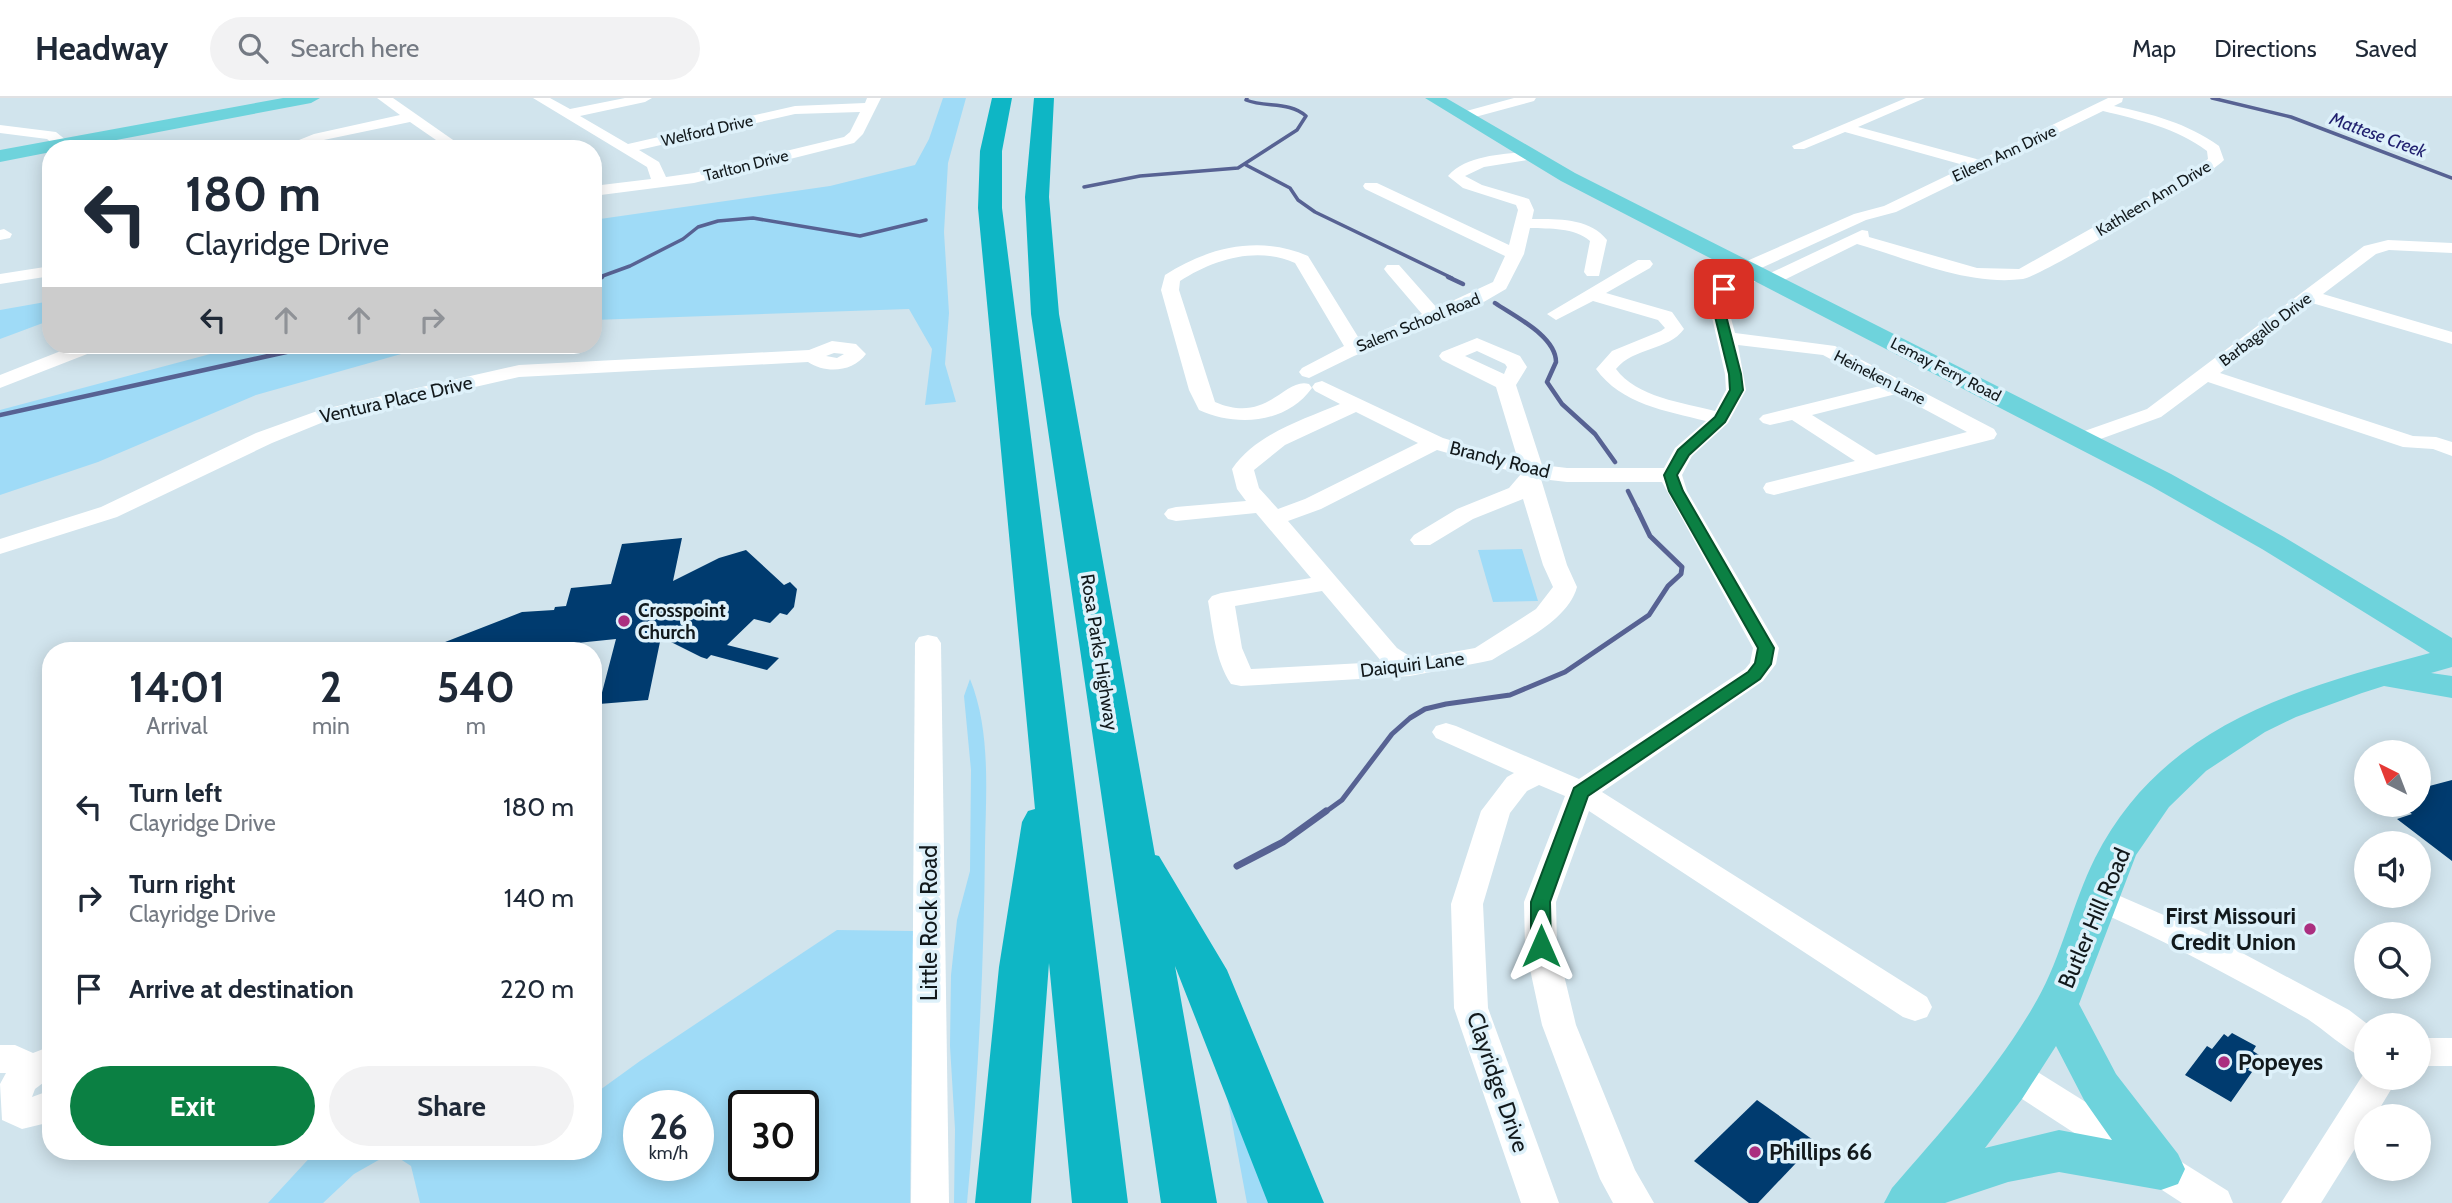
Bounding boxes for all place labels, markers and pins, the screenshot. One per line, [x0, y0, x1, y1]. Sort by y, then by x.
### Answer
pin [1694, 259, 1754, 319]
place label: Crosspoint Church [638, 599, 726, 644]
marker: Crosspoint Church [616, 613, 632, 629]
place label: First Missouri Credit Union [2165, 902, 2296, 956]
marker: First Missouri Credit Union [2302, 921, 2318, 937]
place label: Popeyes [2238, 1048, 2323, 1076]
marker: Popeyes [2216, 1054, 2232, 1070]
place label: Phillips 66 [1769, 1138, 1872, 1166]
marker: Phillips 66 [1747, 1144, 1763, 1160]

